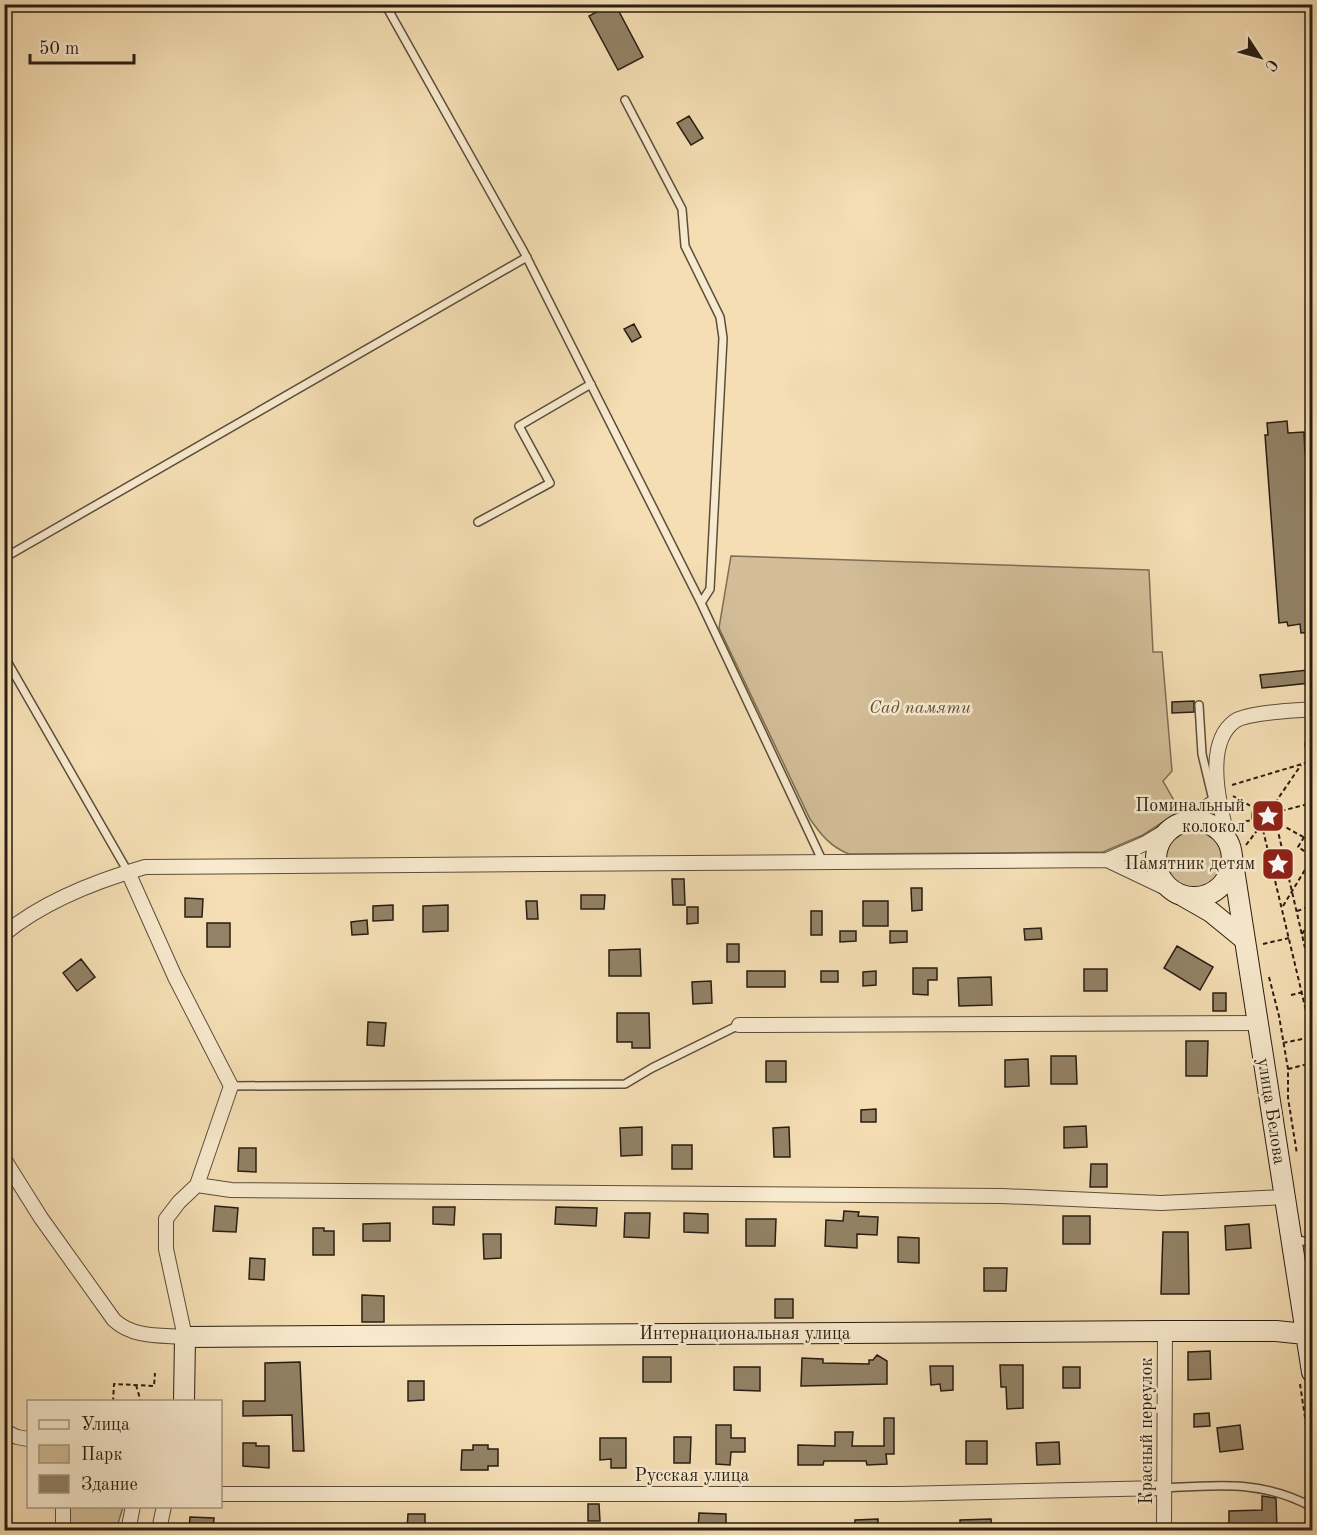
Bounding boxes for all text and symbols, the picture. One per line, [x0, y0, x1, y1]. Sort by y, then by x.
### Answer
scale bar [30, 27, 134, 65]
north arrow [1230, 27, 1290, 87]
text: 50 m [39, 40, 79, 58]
text: С [1261, 56, 1280, 74]
park label: Сад памяти [869, 699, 971, 717]
place label: Поминальный колокол [1135, 797, 1245, 836]
place icon: Поминальный колокол [1250, 798, 1286, 834]
place icon: Памятник детям [1260, 846, 1296, 882]
place label: Памятник детям [1125, 855, 1255, 873]
street label: улица Белова [1254, 1056, 1288, 1166]
street label: Интернациональная улица [639, 1325, 851, 1343]
street label: Красный переулок [1138, 1358, 1156, 1504]
legend [27, 1400, 222, 1508]
text: Улица [81, 1416, 130, 1434]
text: Парк [81, 1446, 122, 1464]
street label: Русская улица [635, 1467, 750, 1485]
text: Здание [81, 1476, 138, 1494]

